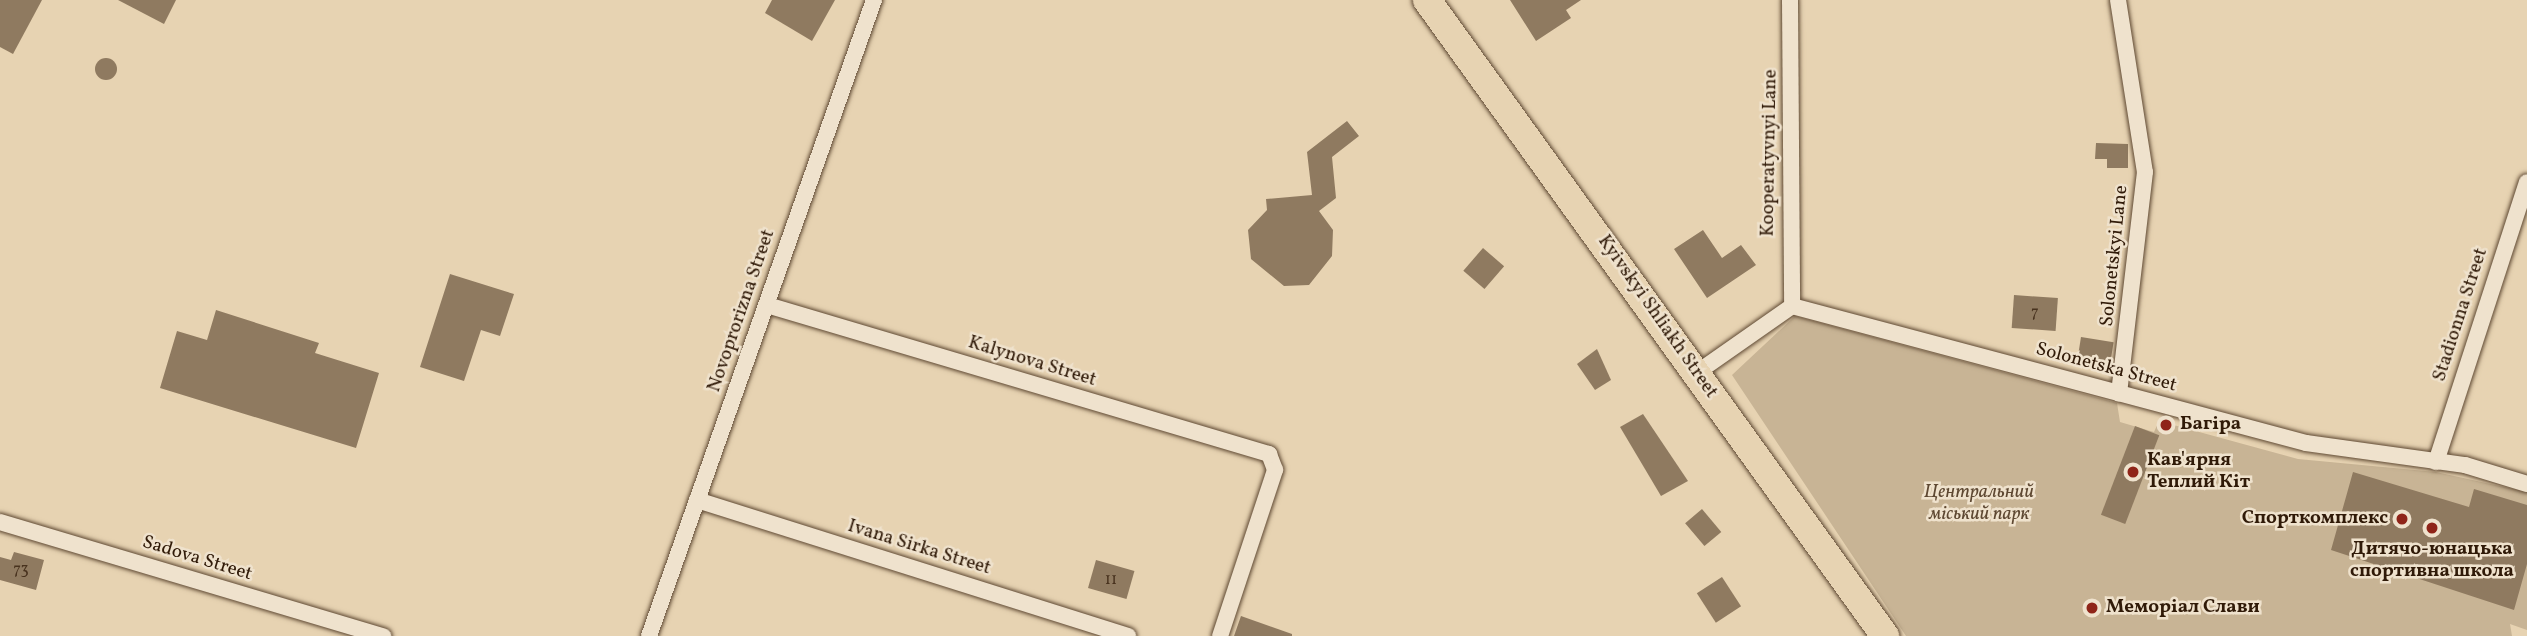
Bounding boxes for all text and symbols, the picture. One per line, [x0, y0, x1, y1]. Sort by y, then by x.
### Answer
street label: Kooperatyvnyi Lane [1757, 69, 1783, 237]
street label: Solonetskyi Lane [2096, 184, 2134, 328]
street label: Novoprorizna Street [703, 227, 781, 395]
street label: Kyivskyi Shliakh Street [1592, 231, 1722, 403]
street label: Stadionna Street [2429, 245, 2493, 385]
house number: 7 [2031, 303, 2039, 323]
street label: Kalynova Street [965, 332, 1099, 392]
street label: Solonetska Street [2033, 338, 2179, 398]
place label: Багіра [2180, 414, 2241, 436]
marker: Багіра [2158, 417, 2174, 433]
place label: Кав'ярня Теплий Кіт [2147, 450, 2250, 494]
marker: Кав'ярня Теплий Кіт [2125, 464, 2141, 480]
park label: Центральний міський парк [1924, 482, 2034, 526]
place label: Спорткомплекс [2242, 508, 2388, 530]
marker: Спорткомплекс [2394, 511, 2410, 527]
street label: Ivana Sirka Street [845, 515, 993, 581]
marker: Дитячо-юнацька спортивна школа [2424, 520, 2440, 536]
street label: Sadova Street [139, 531, 255, 587]
place label: Дитячо-юнацька спортивна школа [2350, 539, 2514, 583]
house number: 73 [13, 560, 29, 580]
house number: 11 [1105, 570, 1117, 590]
place label: Mеморіал Слави [2106, 597, 2260, 619]
marker: Mеморіал Слави [2084, 600, 2100, 616]

